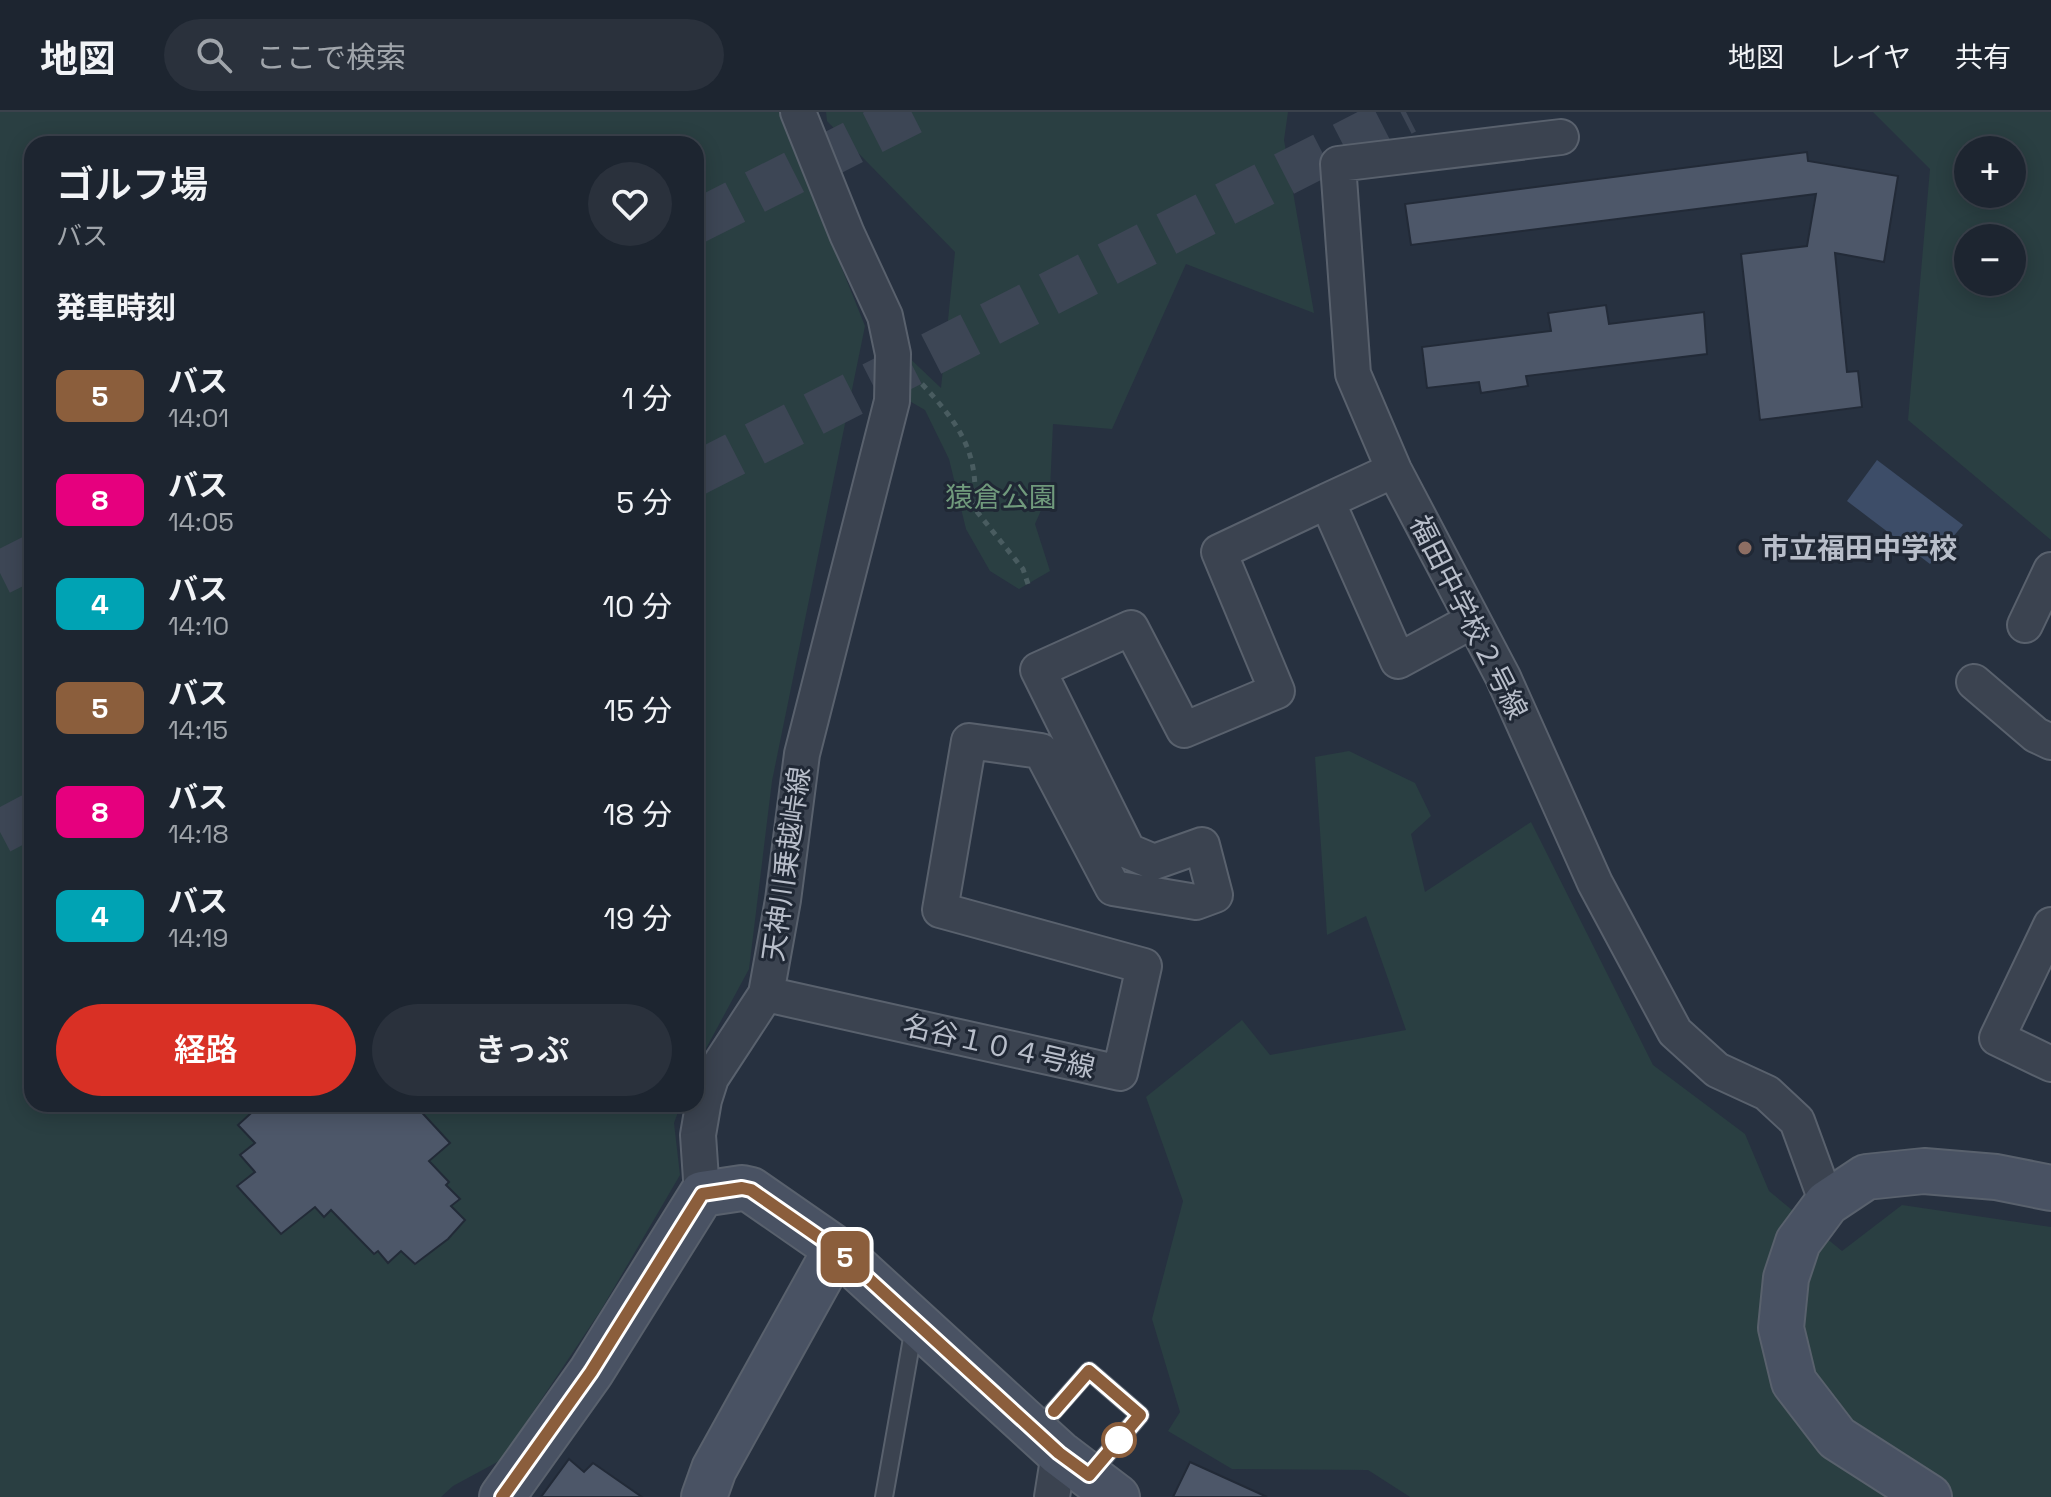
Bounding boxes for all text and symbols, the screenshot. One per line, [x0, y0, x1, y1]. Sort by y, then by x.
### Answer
search box [164, 19, 724, 91]
icon: search [192, 33, 236, 77]
text: 地図 [40, 35, 116, 83]
text: ここで検索 [256, 38, 406, 77]
text: 地図 [1728, 39, 1784, 75]
text: レイヤ [1828, 39, 1911, 75]
text: 共有 [1955, 39, 2011, 75]
map controls [1954, 136, 2026, 296]
button: + [1954, 136, 2026, 208]
text: ゴルフ場 [56, 161, 208, 209]
button: heart [588, 162, 672, 246]
text: バス [56, 219, 108, 253]
button: − [1954, 224, 2026, 296]
text: 発車時刻 [56, 288, 176, 327]
text: バス [168, 362, 228, 401]
text: 5 [92, 378, 108, 414]
text: 1 分 [622, 379, 672, 418]
text: 14:01 [168, 401, 229, 435]
text: バス [168, 466, 228, 505]
park label: 猿倉公園 [945, 479, 1057, 515]
text: 8 [92, 482, 108, 518]
text: 5 分 [616, 483, 672, 522]
text: 14:05 [168, 505, 234, 539]
street label: 福田中学校２号線 [1402, 509, 1536, 725]
place label: 市立福田中学校 [1761, 530, 1957, 566]
marker: 市立福田中学校 [1736, 539, 1754, 557]
text: バス [168, 570, 228, 609]
text: 4 [91, 586, 109, 622]
text: 10 分 [603, 587, 672, 626]
text: 14:10 [168, 609, 229, 643]
text: バス [168, 674, 228, 713]
text: 5 [92, 690, 108, 726]
text: 15 分 [604, 691, 672, 730]
text: 14:15 [168, 713, 228, 747]
street label: 天神川乗越峠線 [755, 764, 817, 964]
text: バス [168, 778, 228, 817]
text: 8 [92, 794, 108, 830]
text: 18 分 [603, 795, 672, 834]
text: 14:18 [168, 817, 229, 851]
text: バス [168, 882, 228, 921]
text: 4 [91, 898, 109, 934]
text: 19 分 [603, 899, 672, 938]
text: 14:19 [168, 921, 228, 955]
button: 経路 [56, 1004, 356, 1096]
button: きっぷ [372, 1004, 672, 1096]
street label: 名谷１０４号線 [899, 1006, 1099, 1086]
line badge: 5 [819, 1231, 871, 1283]
text: 5 [837, 1239, 853, 1275]
unlabelled marker [1102, 1423, 1136, 1457]

